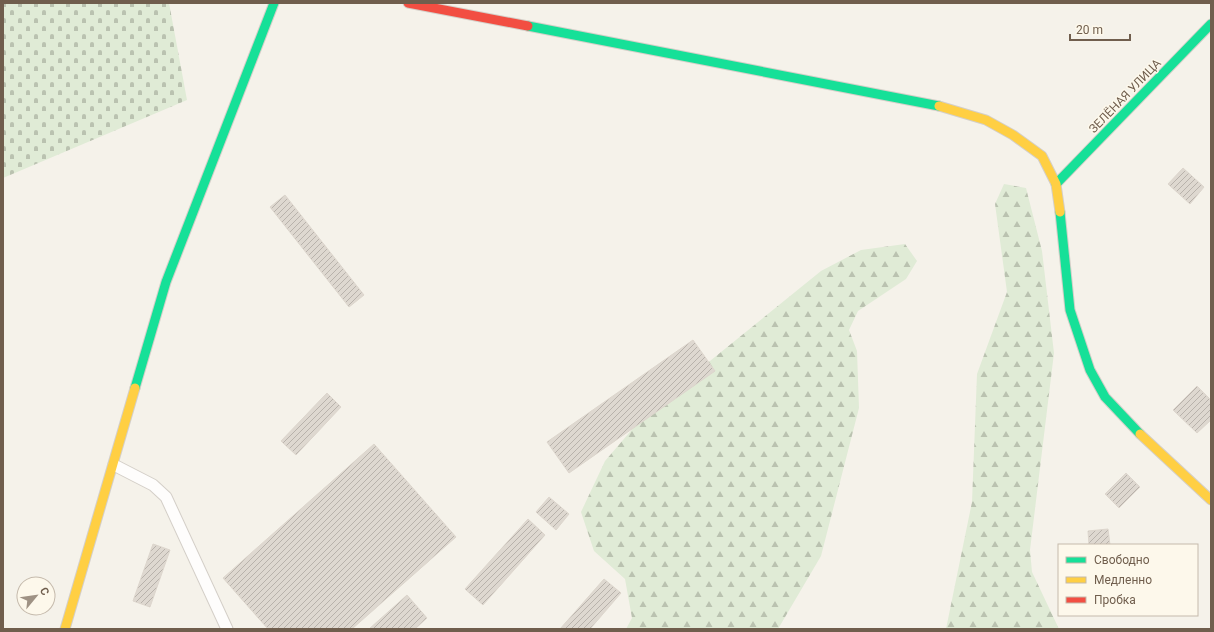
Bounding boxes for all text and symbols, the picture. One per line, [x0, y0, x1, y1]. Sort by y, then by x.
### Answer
scale bar [1070, 16, 1130, 42]
text: 20 m [1076, 23, 1103, 37]
street label: ЗЕЛЁНАЯ УЛИЦА [1085, 55, 1164, 136]
legend [1058, 544, 1198, 616]
text: Свободно [1094, 553, 1150, 567]
text: Медленно [1094, 573, 1152, 587]
north arrow [16, 576, 56, 616]
text: С [37, 585, 52, 598]
text: Пробка [1094, 593, 1136, 607]

